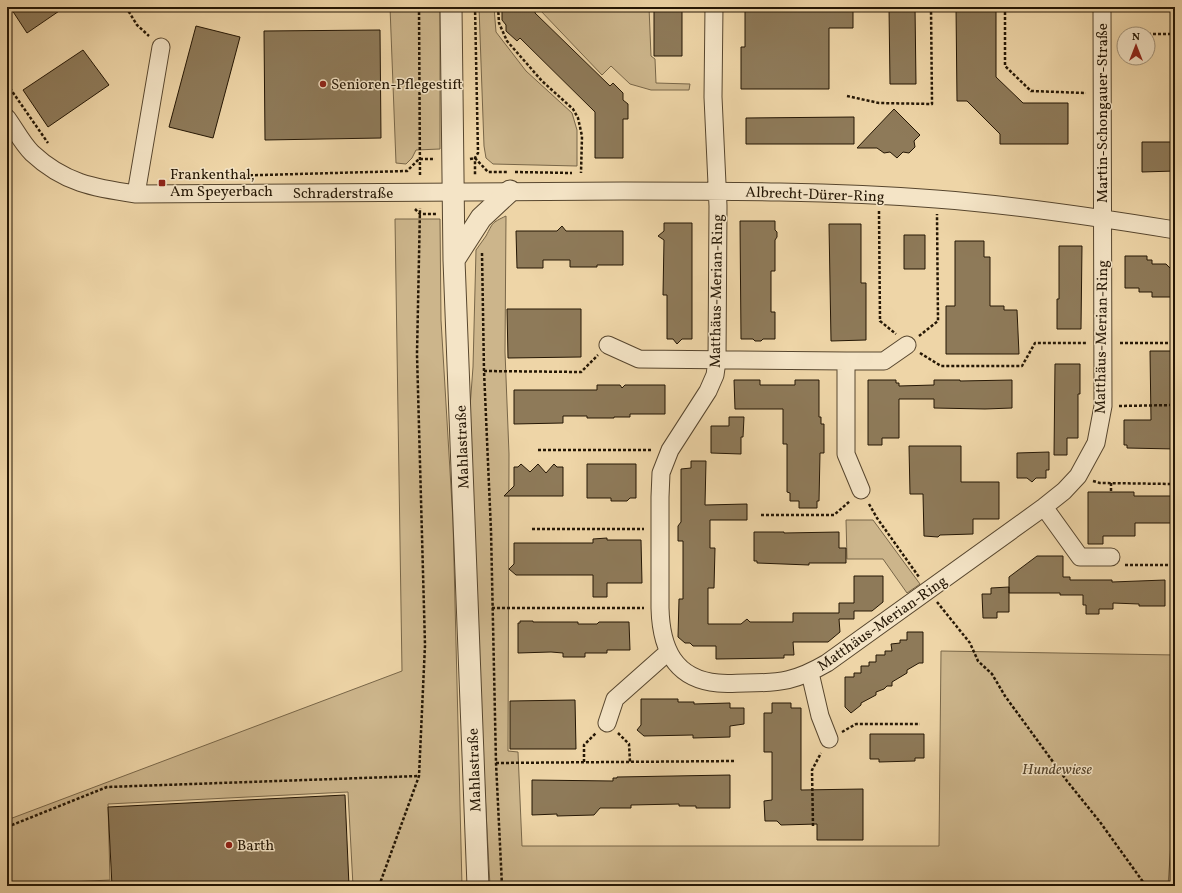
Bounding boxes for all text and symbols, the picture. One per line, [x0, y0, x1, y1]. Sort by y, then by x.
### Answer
street label: Martin-Schongauer-Straße [1093, 23, 1114, 203]
north arrow [1116, 26, 1156, 66]
text: N [1132, 30, 1140, 45]
place label: Senioren-Pflegestift [331, 75, 463, 96]
marker: Senioren-Pflegestift [318, 79, 328, 89]
place label: Frankenthal, Am Speyerbach [170, 165, 273, 203]
marker: Frankenthal, Am Speyerbach [157, 178, 167, 188]
street label: Albrecht-Dürer-Ring [745, 183, 885, 208]
street label: Schraderstraße [293, 184, 393, 205]
street label: Matthäus-Merian-Ring [706, 213, 729, 368]
street label: Matthäus-Merian-Ring [1091, 259, 1114, 414]
street label: Mahlastraße [452, 405, 475, 489]
street label: Matthäus-Merian-Ring [814, 571, 952, 677]
street label: Mahlastraße [464, 728, 487, 812]
park label: Hundewiese [1022, 760, 1092, 781]
place label: Barth [237, 836, 274, 857]
marker: Barth [224, 840, 234, 850]

